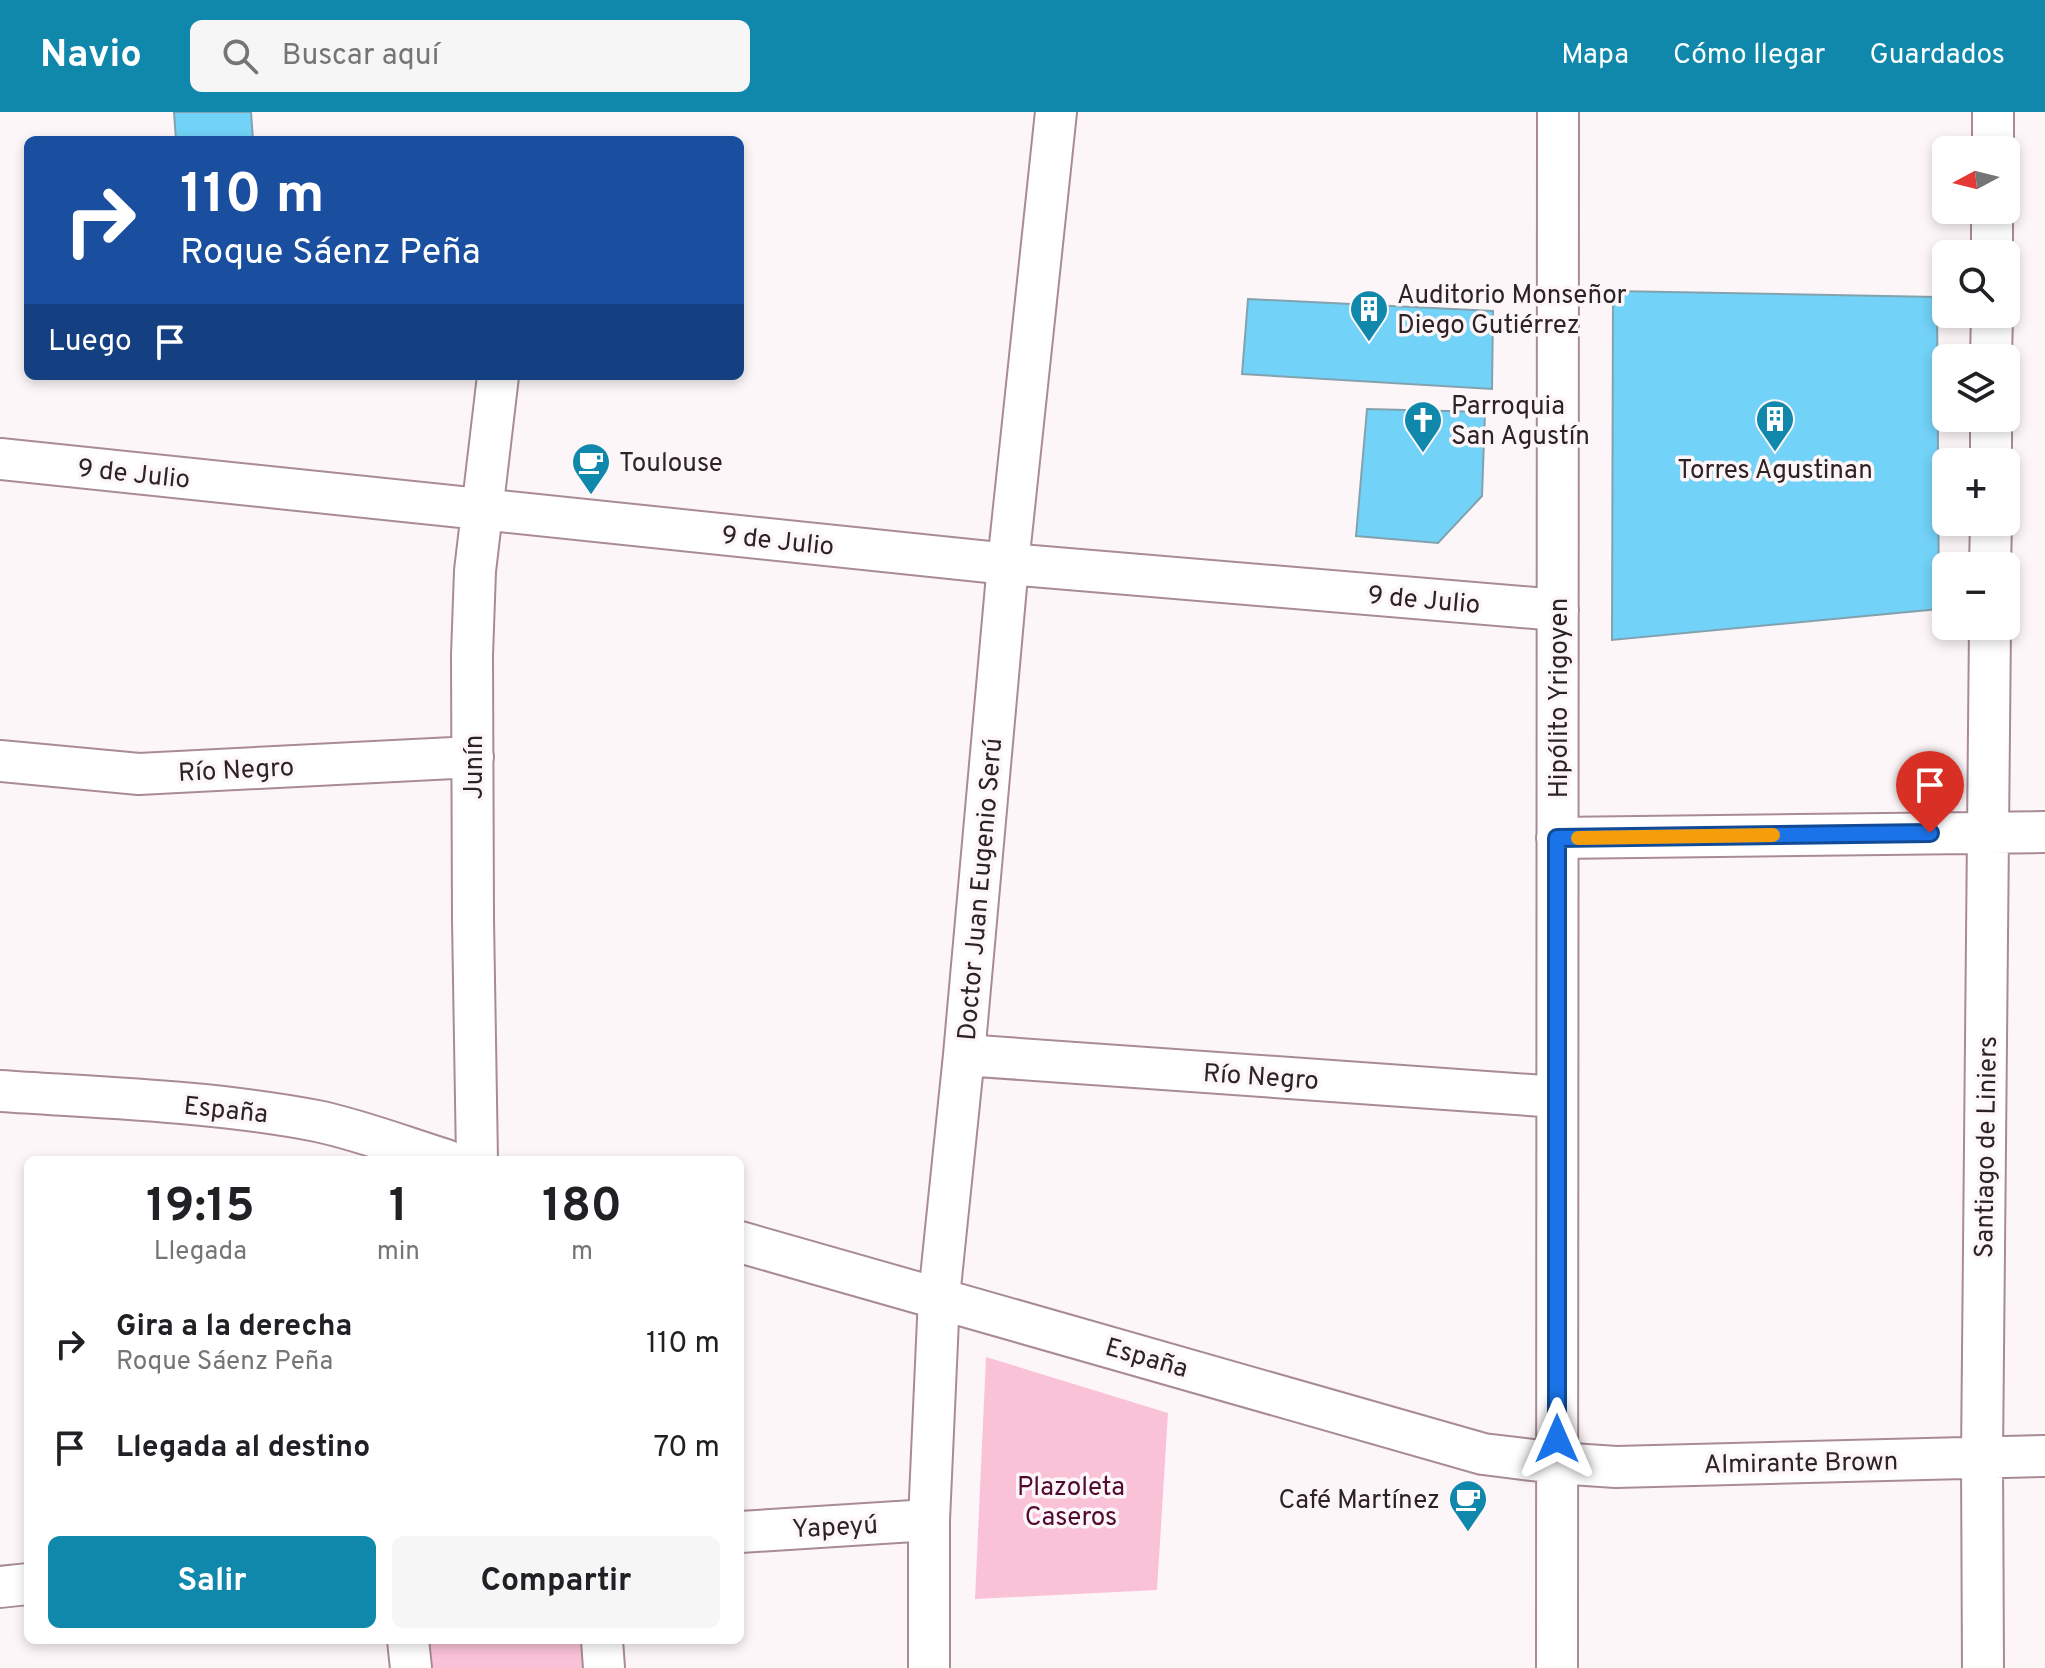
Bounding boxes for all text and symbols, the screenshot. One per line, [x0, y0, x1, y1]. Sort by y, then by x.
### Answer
search box [190, 20, 750, 92]
text: Navio [40, 32, 142, 81]
icon: search [218, 34, 262, 78]
text: Buscar aquí [282, 38, 439, 75]
text: Mapa [1561, 38, 1629, 74]
text: Cómo llegar [1673, 38, 1825, 74]
text: Guardados [1869, 38, 2005, 74]
north arrow [1932, 136, 2020, 224]
map controls [1932, 136, 2020, 640]
text: 110 m [180, 162, 325, 232]
icon: right [48, 168, 152, 272]
text: Roque Sáenz Peña [180, 231, 481, 277]
button: search [1932, 240, 2020, 328]
place label: Auditorio Monseñor Diego Gutiérrez [1397, 280, 1627, 343]
building icon: Auditorio Monseñor Diego Gutiérrez [1348, 288, 1390, 343]
icon: arrive [148, 320, 192, 364]
text: Luego [48, 324, 132, 361]
button: layers [1932, 344, 2020, 432]
place label: Parroquia San Agustín [1451, 391, 1590, 454]
building icon: Torres Agustinan [1754, 398, 1796, 453]
church icon: Parroquia San Agustín [1402, 399, 1444, 454]
cafe icon: Toulouse [570, 441, 612, 496]
place label: Toulouse [619, 448, 723, 481]
button: + [1932, 448, 2020, 536]
street label: 9 de Julio [76, 453, 192, 498]
place label: Torres Agustinan [1677, 455, 1873, 488]
street label: 9 de Julio [720, 520, 836, 565]
button: − [1932, 552, 2020, 640]
street label: 9 de Julio [1366, 580, 1482, 623]
street label: Hipólito Yrigoyen [1544, 598, 1577, 798]
street label: Junín [459, 735, 492, 799]
street label: Doctor Juan Eugenio Serú [952, 737, 1011, 1042]
pin [1896, 751, 1964, 833]
street label: Río Negro [177, 752, 295, 791]
icon: arrive [1908, 763, 1952, 807]
street label: Santiago de Liniers [1969, 1036, 2006, 1258]
street label: Río Negro [1202, 1058, 1320, 1099]
street label: España [182, 1091, 270, 1132]
text: 19:15 [146, 1178, 255, 1238]
text: 1 [389, 1178, 408, 1238]
text: 180 [542, 1178, 622, 1238]
text: Llegada [154, 1236, 247, 1269]
text: min [377, 1236, 420, 1269]
text: m [571, 1236, 593, 1269]
text: Gira a la derecha [116, 1309, 352, 1346]
icon: right [48, 1322, 92, 1366]
text: 110 m [646, 1326, 720, 1363]
street label: España [1101, 1332, 1192, 1387]
text: Roque Sáenz Peña [116, 1346, 333, 1379]
position arrow [1515, 1397, 1599, 1481]
icon: arrive [48, 1426, 92, 1470]
text: Llegada al destino [116, 1430, 370, 1467]
text: 70 m [654, 1430, 720, 1467]
street label: Almirante Brown [1703, 1446, 1899, 1483]
park label: Plazoleta Caseros [1017, 1472, 1125, 1535]
cafe icon: Café Martínez [1447, 1478, 1489, 1533]
place label: Café Martínez [1278, 1485, 1440, 1518]
street label: Yapeyú [791, 1510, 879, 1547]
button: Salir [48, 1536, 376, 1628]
button: Compartir [392, 1536, 720, 1628]

